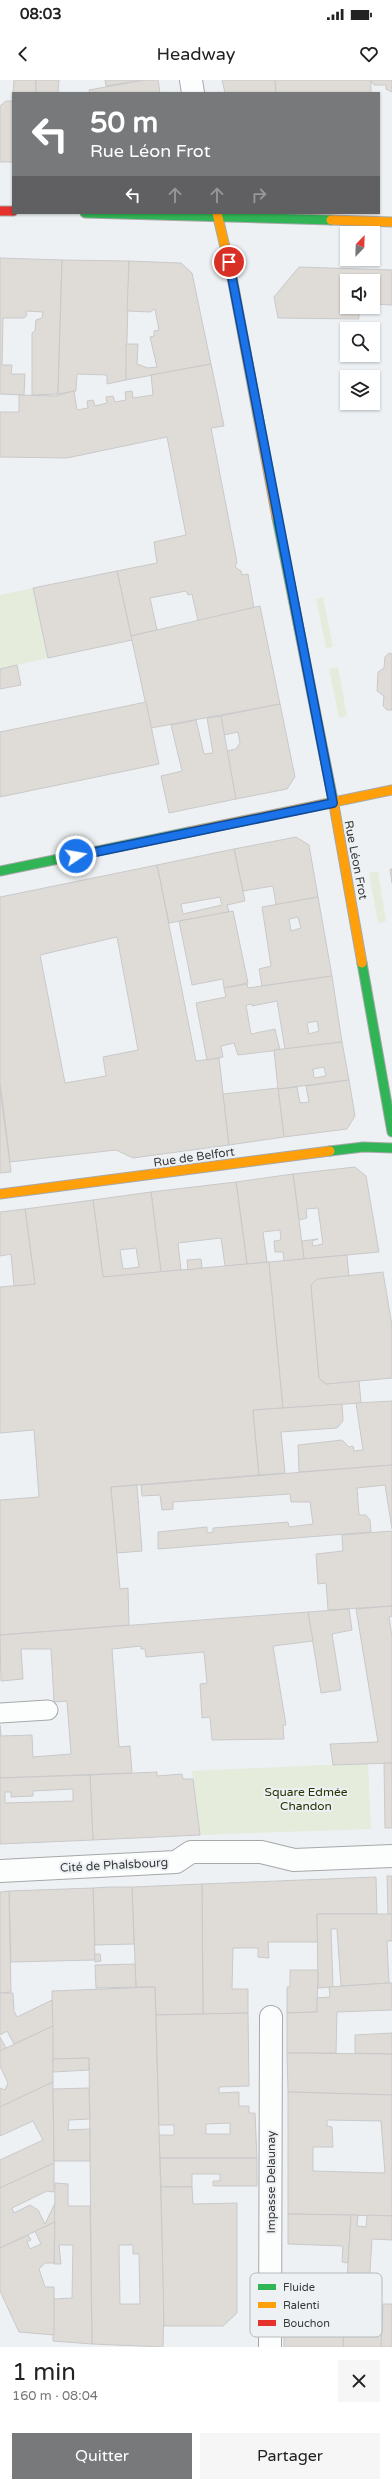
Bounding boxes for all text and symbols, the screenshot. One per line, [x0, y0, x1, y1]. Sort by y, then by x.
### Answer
text: 08:03 [20, 5, 62, 23]
icon: back [12, 43, 34, 65]
text: Headway [157, 43, 235, 65]
icon: heart [358, 43, 380, 65]
text: 50 m [90, 106, 158, 140]
icon: left [24, 108, 76, 160]
text: Rue Léon Frot [90, 140, 211, 162]
icon: left [122, 184, 144, 206]
icon: ahead [164, 184, 186, 206]
icon: ahead [206, 184, 228, 206]
icon: right [248, 184, 270, 206]
north arrow [340, 226, 380, 266]
map controls [340, 226, 380, 410]
pin [212, 245, 246, 279]
icon: arrive [218, 251, 240, 273]
button: sound [340, 274, 380, 314]
button: search [340, 322, 380, 362]
button: layers [340, 370, 380, 410]
street label: Rue Léon Frot [341, 819, 371, 901]
position arrow [55, 835, 97, 877]
street label: Rue de Belfort [152, 1144, 236, 1170]
park label: Square Edmée Chandon [264, 1785, 348, 1813]
street label: Cité de Phalsbourg [60, 1855, 168, 1875]
street label: Impasse Delaunay [264, 2130, 278, 2234]
legend [250, 2273, 382, 2337]
text: Fluide [283, 2281, 315, 2294]
text: Ralenti [283, 2299, 320, 2312]
text: Bouchon [283, 2317, 330, 2330]
text: 1 min [12, 2358, 76, 2387]
button: close [338, 2360, 380, 2402]
text: 160 m · 08:04 [12, 2388, 98, 2404]
button: Quitter [12, 2433, 192, 2479]
button: Partager [200, 2433, 380, 2479]

